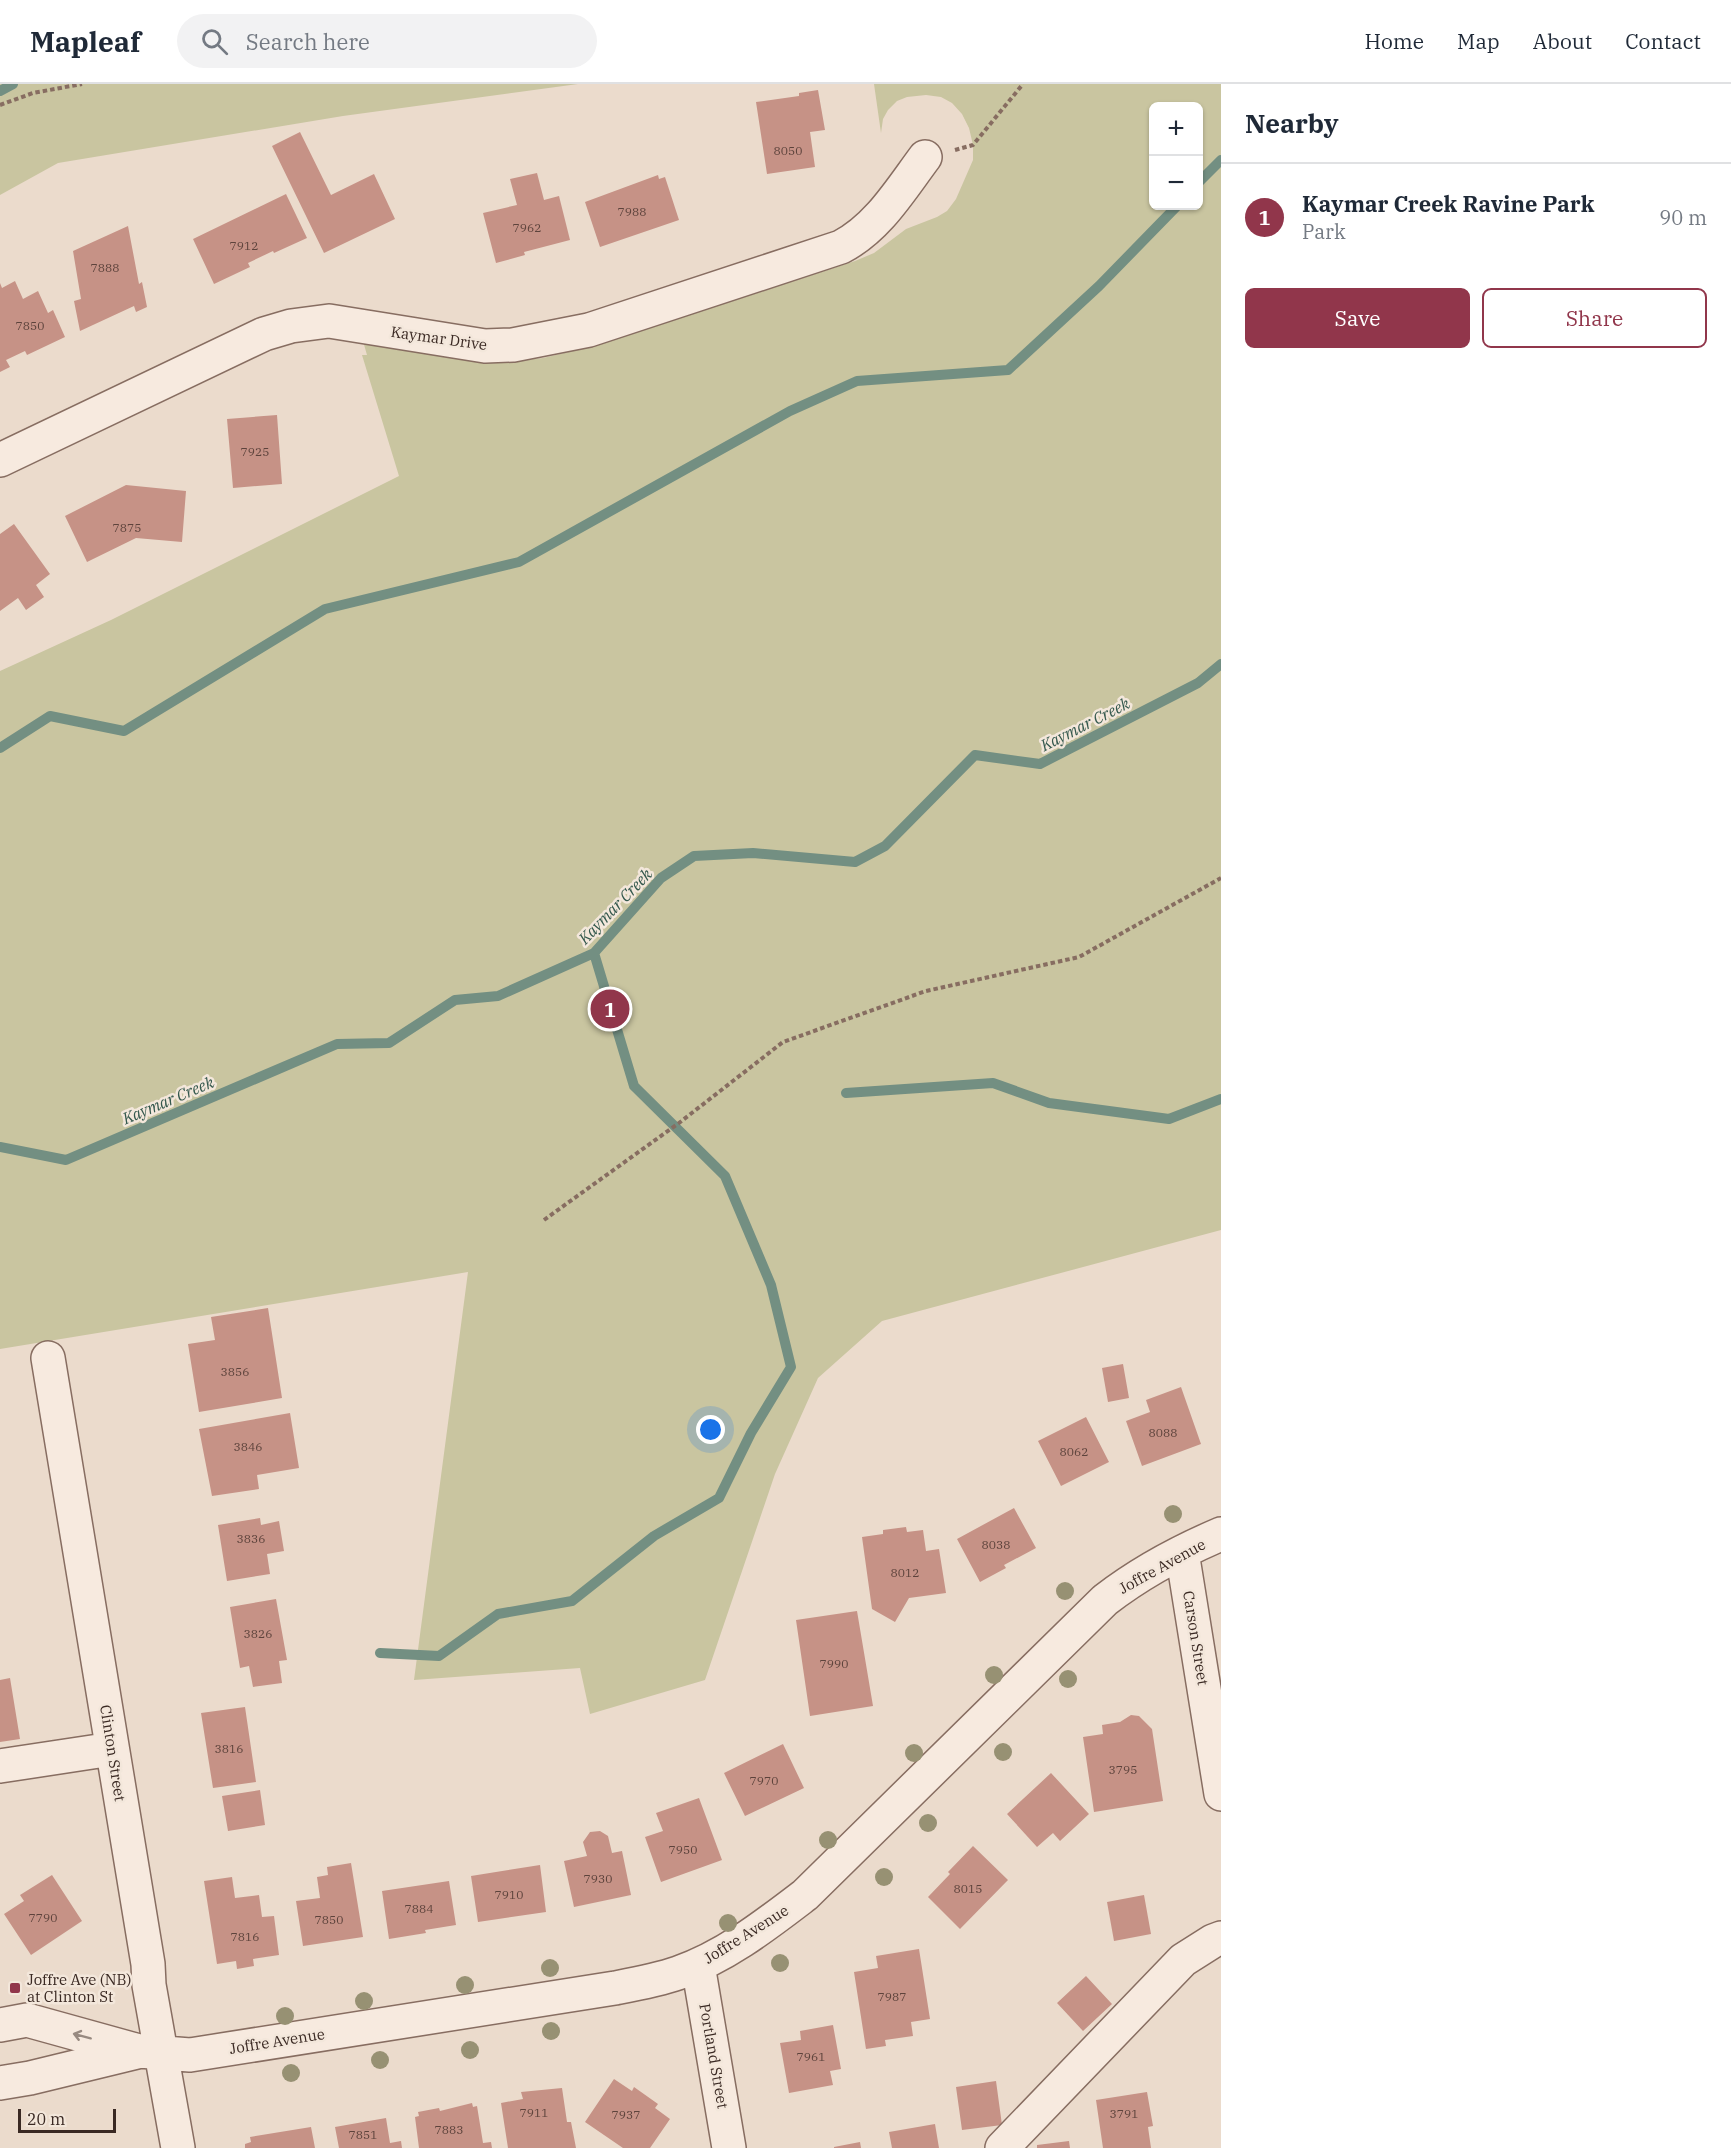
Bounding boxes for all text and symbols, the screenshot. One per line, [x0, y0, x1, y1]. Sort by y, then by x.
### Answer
search box [177, 14, 597, 68]
text: Mapleaf [30, 23, 141, 60]
icon: search [198, 25, 231, 58]
text: Search here [246, 27, 370, 56]
text: Home [1364, 27, 1424, 55]
text: Map [1457, 27, 1500, 55]
text: About [1533, 27, 1592, 55]
text: Contact [1625, 27, 1701, 55]
map controls [1149, 102, 1203, 210]
button: + [1149, 102, 1203, 156]
text: Nearby [1245, 106, 1339, 140]
house number: 8050 [774, 143, 802, 158]
button: − [1149, 156, 1203, 210]
text: Kaymar Creek Ravine Park [1302, 189, 1594, 218]
house number: 7988 [618, 204, 646, 219]
text: 1 [1259, 204, 1271, 231]
text: 90 m [1659, 204, 1707, 231]
text: Park [1302, 218, 1346, 245]
house number: 7962 [513, 220, 541, 235]
house number: 7912 [230, 238, 258, 253]
house number: 7888 [91, 260, 119, 275]
button: Save [1245, 288, 1470, 348]
button: Share [1482, 288, 1707, 348]
house number: 7850 [16, 318, 44, 333]
street label: Kaymar Drive [390, 322, 488, 354]
house number: 7925 [241, 444, 269, 459]
house number: 7875 [113, 520, 141, 535]
water label: Kaymar Creek [1036, 693, 1133, 755]
water label: Kaymar Creek [573, 864, 656, 949]
pin: 1 [590, 986, 630, 1032]
water label: Kaymar Creek [118, 1072, 217, 1129]
house number: 3856 [221, 1364, 249, 1379]
your location [696, 1415, 725, 1444]
house number: 8088 [1149, 1425, 1177, 1440]
house number: 3846 [234, 1439, 262, 1454]
house number: 8062 [1060, 1444, 1088, 1459]
house number: 3836 [237, 1531, 265, 1546]
street label: Joffre Avenue [1115, 1534, 1209, 1598]
house number: 8038 [982, 1537, 1010, 1552]
house number: 8012 [891, 1565, 919, 1580]
street label: Carson Street [1179, 1589, 1213, 1687]
house number: 3826 [244, 1626, 272, 1641]
house number: 7990 [820, 1656, 848, 1671]
street label: Clinton Street [96, 1703, 130, 1803]
house number: 3816 [215, 1741, 243, 1756]
house number: 3795 [1109, 1762, 1137, 1777]
house number: 7970 [750, 1773, 778, 1788]
house number: 7950 [669, 1842, 697, 1857]
house number: 7930 [584, 1871, 612, 1886]
house number: 8015 [954, 1881, 982, 1896]
house number: 7910 [495, 1887, 523, 1902]
street label: Joffre Avenue [700, 1900, 792, 1968]
house number: 7884 [405, 1901, 433, 1916]
house number: 7790 [29, 1910, 57, 1925]
house number: 7850 [315, 1912, 343, 1927]
house number: 7816 [231, 1929, 259, 1944]
place label: Joffre Ave (NB) at Clinton St [27, 1970, 131, 2006]
marker: Joffre Ave (NB) at Clinton St [8, 1981, 22, 1995]
house number: 7987 [878, 1989, 906, 2004]
street label: Portland Street [695, 2002, 733, 2110]
street label: Joffre Avenue [228, 2024, 326, 2058]
one-way arrow [73, 2029, 92, 2041]
house number: 7961 [797, 2049, 825, 2064]
house number: 7911 [520, 2105, 548, 2120]
scale bar [18, 2106, 116, 2134]
house number: 3791 [1110, 2106, 1138, 2121]
house number: 7937 [612, 2107, 640, 2122]
text: 20 m [27, 2109, 65, 2129]
house number: 7883 [435, 2122, 463, 2137]
house number: 7851 [349, 2127, 377, 2142]

